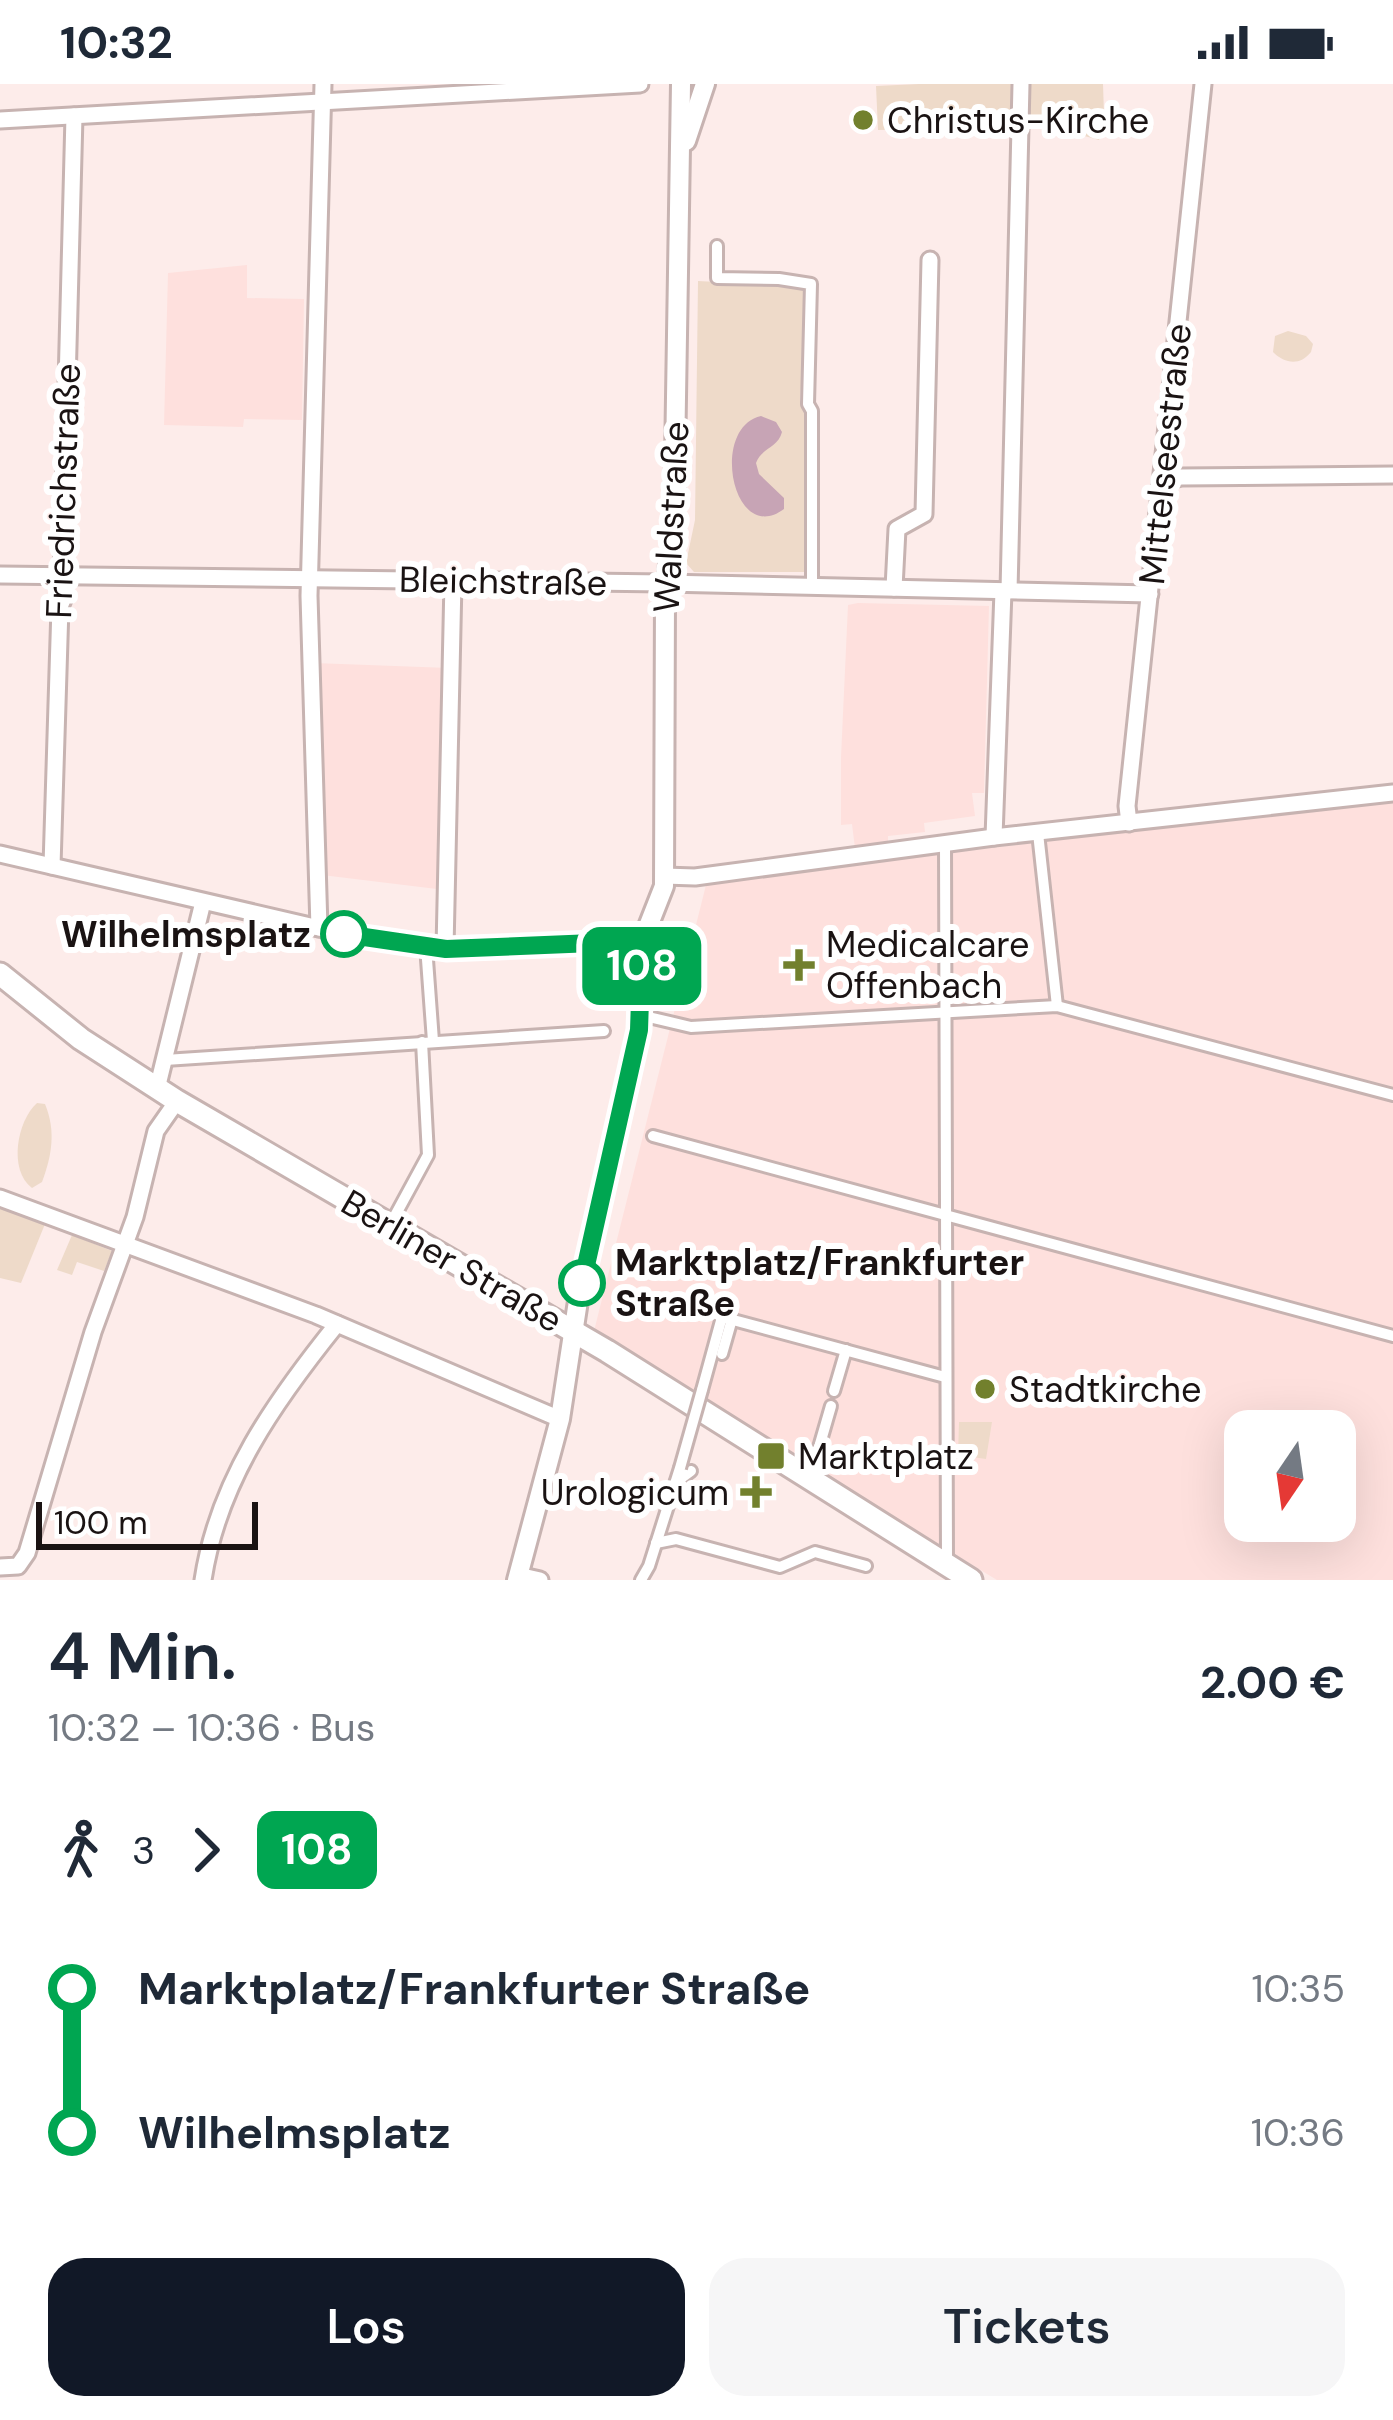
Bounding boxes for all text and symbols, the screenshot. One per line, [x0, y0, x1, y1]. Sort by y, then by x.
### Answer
text: 10:32 [60, 13, 173, 72]
place label: Christus-Kirche [887, 97, 1149, 144]
marker: Christus-Kirche [850, 107, 876, 133]
street label: Mittelseestraße [1128, 321, 1202, 587]
street label: Friedrichstraße [35, 362, 91, 620]
street label: Waldstraße [643, 420, 699, 614]
street label: Bleichstraße [399, 556, 607, 606]
place label: Wilhelmsplatz [61, 911, 311, 958]
marker: Wilhelmsplatz [322, 912, 366, 956]
place label: Medicalcare Offenbach [826, 921, 1029, 1009]
line badge: 108 [573, 927, 711, 1005]
text: 108 [606, 938, 678, 993]
marker: Medicalcare Offenbach [783, 949, 815, 981]
street label: Berliner Straße [333, 1179, 571, 1343]
place label: Marktplatz/Frankfurter Straße [615, 1239, 1024, 1327]
marker: Marktplatz/Frankfurter Straße [560, 1261, 604, 1305]
place label: Stadtkirche [1009, 1366, 1201, 1413]
marker: Stadtkirche [972, 1376, 998, 1402]
north arrow [1224, 1410, 1356, 1542]
map controls [1224, 1410, 1356, 1542]
place label: Marktplatz [798, 1433, 974, 1480]
marker: Marktplatz [755, 1440, 787, 1472]
place label: Urologicum [541, 1469, 729, 1516]
marker: Urologicum [740, 1476, 772, 1508]
scale bar [36, 1496, 258, 1549]
text: 100 m [54, 1501, 148, 1544]
text: 4 Min. [48, 1614, 237, 1699]
text: 2.00 € [1200, 1653, 1345, 1712]
text: 10:32 – 10:36 · Bus [48, 1702, 375, 1753]
icon: walk [48, 1817, 114, 1883]
icon: forward [173, 1817, 239, 1883]
text: 108 [281, 1822, 353, 1877]
text: 3 [132, 1825, 155, 1876]
text: Marktplatz/Frankfurter Straße [138, 1959, 810, 2018]
text: 10:35 [1251, 1963, 1345, 2014]
text: Wilhelmsplatz [138, 2103, 451, 2162]
text: 10:36 [1251, 2107, 1345, 2158]
button: Los [48, 2258, 685, 2396]
button: Tickets [709, 2258, 1345, 2396]

